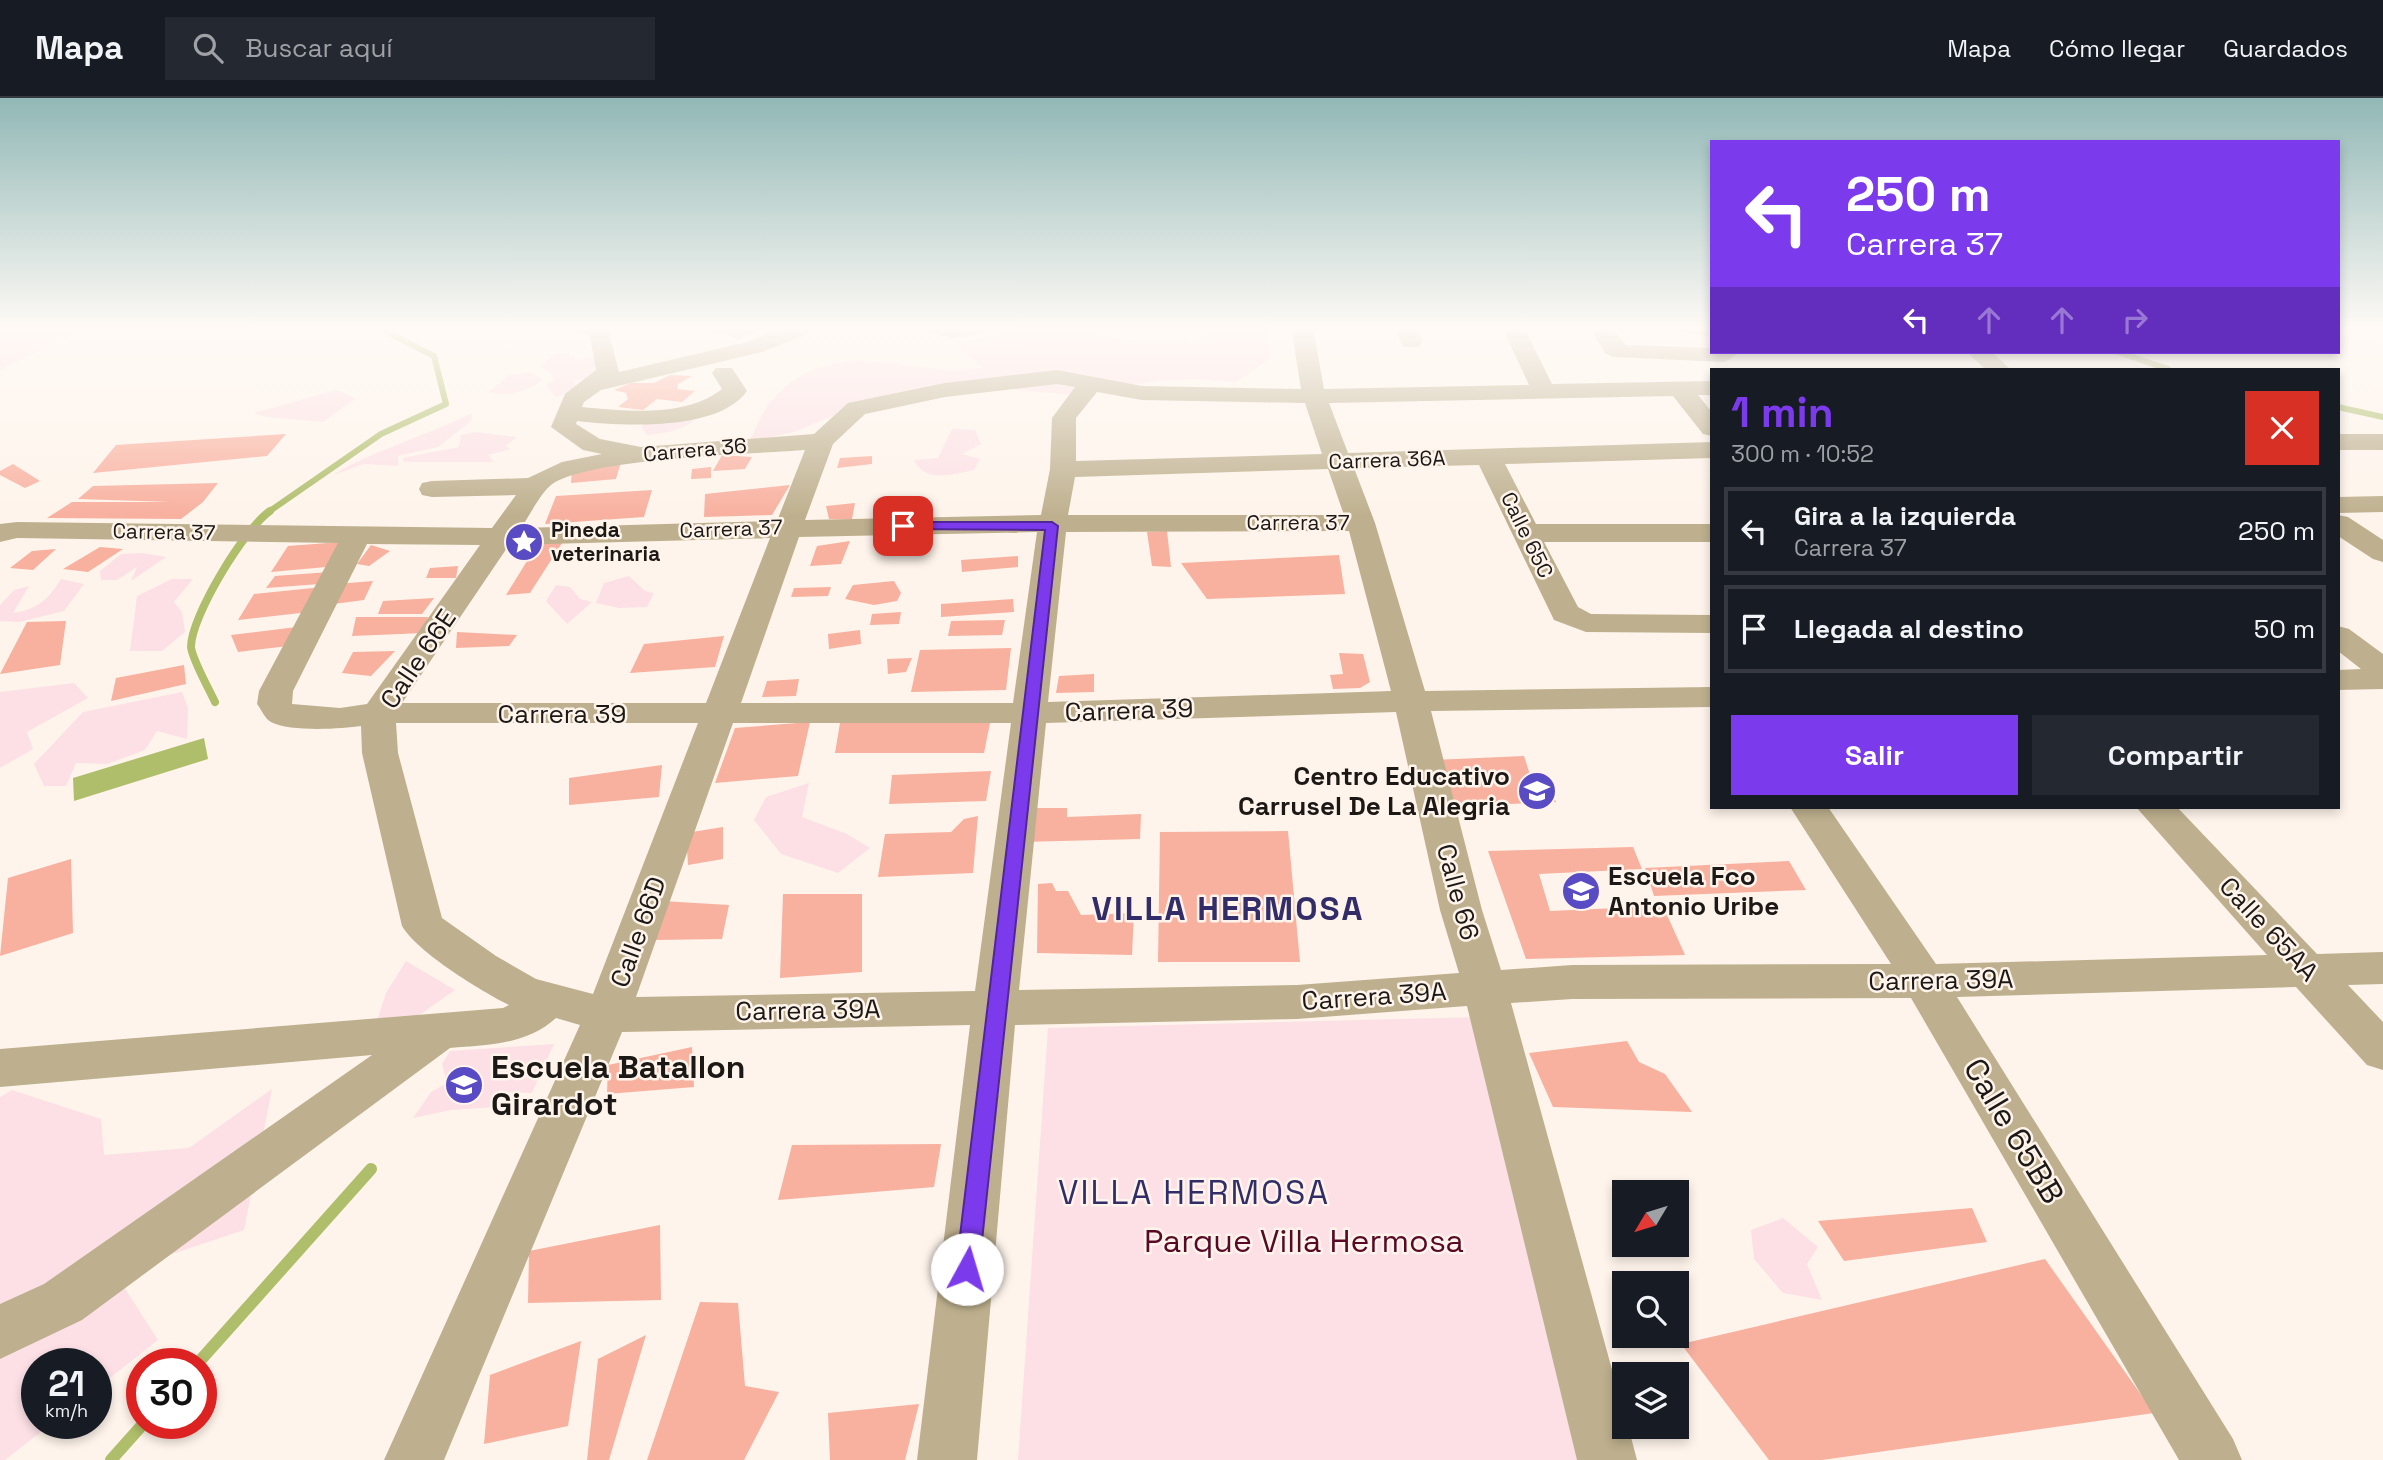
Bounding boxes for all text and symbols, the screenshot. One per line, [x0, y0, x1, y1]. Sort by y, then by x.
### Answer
search box [165, 17, 655, 80]
text: Mapa [35, 27, 123, 69]
icon: search [189, 29, 227, 67]
text: Buscar aquí [245, 31, 393, 65]
text: Mapa [1947, 33, 2011, 64]
text: Cómo llegar [2049, 33, 2185, 64]
text: Guardados [2223, 33, 2348, 64]
text: 250 m [1846, 163, 1991, 225]
icon: left [1731, 168, 1822, 259]
text: Carrera 37 [1846, 224, 2003, 264]
icon: left [1897, 301, 1935, 339]
icon: ahead [1970, 301, 2008, 339]
icon: ahead [2043, 301, 2081, 339]
icon: right [2116, 301, 2154, 339]
text: 1 min [1731, 386, 1834, 439]
button: close [2245, 391, 2319, 465]
street label: Carrera 36 [642, 432, 748, 467]
text: 300 m · 10:52 [1731, 439, 1874, 469]
street label: Carrera 36A [1328, 444, 1446, 475]
street label: Calle 65C [1495, 487, 1560, 582]
pin [873, 496, 933, 556]
text: Gira a la izquierda [1794, 499, 2016, 533]
icon: arrive [884, 507, 922, 545]
street label: Carrera 37 [1246, 509, 1350, 536]
icon: left [1735, 512, 1773, 550]
street label: Carrera 37 [679, 513, 783, 544]
text: 250 m [2238, 514, 2315, 548]
place label: Pineda veterinaria [551, 516, 660, 567]
street label: Carrera 37 [112, 517, 216, 546]
place icon: Pineda veterinaria [503, 521, 545, 563]
text: Carrera 37 [1794, 533, 1907, 563]
street label: Calle 66E [372, 603, 464, 715]
icon: arrive [1735, 610, 1773, 648]
text: Llegada al destino [1794, 612, 2024, 646]
text: 50 m [2254, 612, 2315, 646]
street label: Carrera 39 [1064, 691, 1194, 729]
street label: Carrera 39 [498, 697, 626, 731]
button: Salir [1731, 715, 2018, 795]
button: Compartir [2032, 715, 2319, 795]
place label: Centro Educativo Carrusel De La Alegria [1238, 759, 1510, 823]
school or university icon: Centro Educativo Carrusel De La Alegria [1516, 770, 1558, 812]
street label: Calle 66 [1429, 840, 1487, 944]
place label: Escuela Fco Antonio Uribe [1608, 859, 1779, 923]
school or university icon: Escuela Fco Antonio Uribe [1560, 870, 1602, 912]
street label: Calle 65AA [2212, 870, 2326, 988]
street label: Calle 66D [602, 872, 674, 992]
district label: VILLA HERMOSA [1092, 888, 1364, 930]
street label: Carrera 39A [1868, 962, 2014, 998]
street label: Carrera 39A [1300, 974, 1448, 1018]
street label: Carrera 39A [735, 992, 881, 1028]
place label: Escuela Batallon Girardot [491, 1047, 746, 1124]
street label: Calle 65BB [1955, 1051, 2073, 1211]
school or university icon: Escuela Batallon Girardot [443, 1064, 485, 1106]
district label: VILLA HERMOSA [1058, 1172, 1330, 1214]
north arrow [1612, 1180, 1689, 1256]
map controls [1612, 1180, 1689, 1439]
park label: Parque Villa Hermosa [1144, 1221, 1464, 1261]
position arrow [930, 1232, 1004, 1306]
button: search [1612, 1271, 1689, 1348]
speed limit sign: 30 [126, 1348, 217, 1439]
text: 21 [48, 1362, 85, 1406]
button: layers [1612, 1362, 1689, 1439]
text: km/h [45, 1399, 88, 1422]

